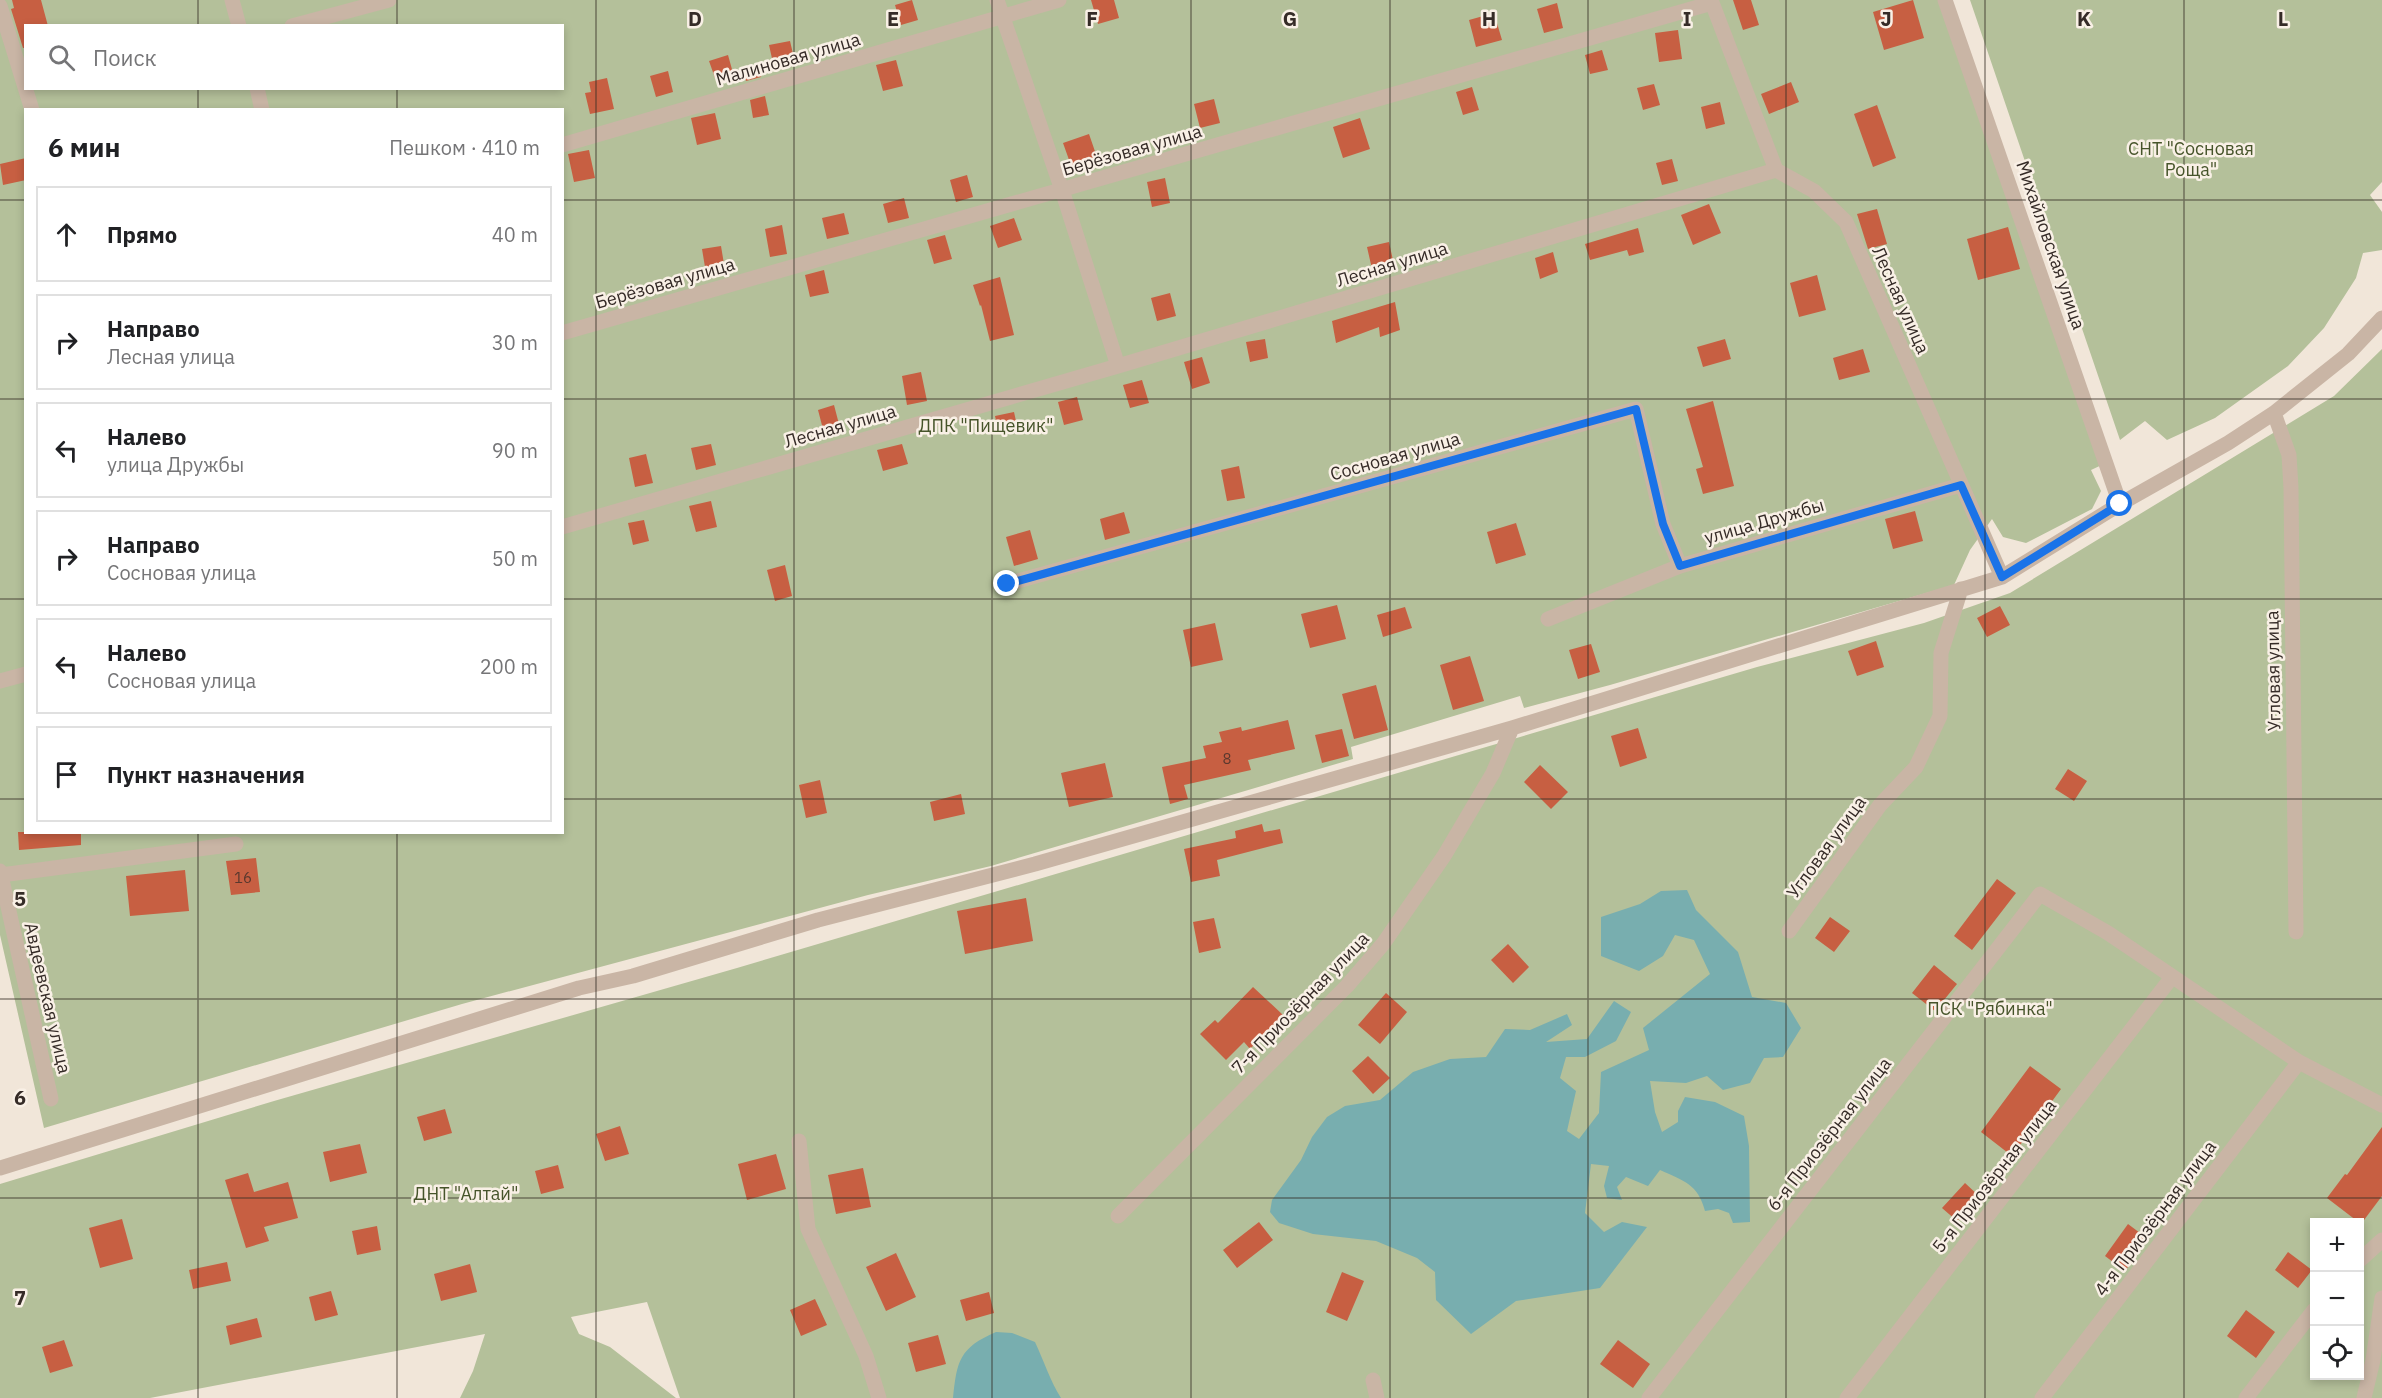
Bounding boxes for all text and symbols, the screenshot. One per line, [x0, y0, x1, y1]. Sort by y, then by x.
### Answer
text: D [688, 5, 702, 32]
text: E [887, 5, 899, 32]
text: F [1086, 5, 1098, 32]
text: G [1283, 5, 1297, 32]
text: H [1482, 5, 1496, 32]
text: I [1683, 5, 1691, 32]
text: J [1880, 5, 1892, 32]
text: K [2077, 5, 2091, 32]
text: L [2278, 5, 2288, 32]
search box [24, 24, 564, 90]
street label: Малиновая улица [713, 27, 863, 91]
icon: search [45, 41, 78, 74]
text: Поиск [93, 43, 157, 72]
street label: Берёзовая улица [1060, 119, 1205, 181]
text: 6 мин [48, 130, 120, 164]
text: Пешком · 410 m [389, 134, 540, 161]
park label: СНТ "Сосновая Роща" [2128, 137, 2254, 181]
street label: Михайловская улица [2011, 158, 2091, 333]
icon: ahead [50, 218, 83, 251]
text: Прямо [107, 220, 177, 249]
text: 40 m [492, 221, 538, 248]
street label: Лесная улица [1334, 236, 1451, 292]
street label: Лесная улица [1867, 243, 1935, 358]
street label: Берёзовая улица [593, 252, 738, 314]
text: Направо [107, 314, 200, 343]
icon: right [50, 326, 83, 359]
text: 30 m [492, 329, 538, 356]
text: Лесная улица [107, 343, 235, 370]
street label: Лесная улица [781, 399, 899, 453]
park label: ДПК "Пищевик" [918, 414, 1054, 437]
text: Налево [107, 422, 186, 451]
street label: Сосновая улица [1327, 426, 1463, 486]
icon: left [50, 434, 83, 467]
text: 90 m [492, 437, 538, 464]
text: улица Дружбы [107, 451, 244, 478]
route start [2106, 490, 2132, 516]
street label: улица Дружбы [1701, 493, 1827, 549]
text: Направо [107, 530, 200, 559]
icon: right [50, 542, 83, 575]
text: 50 m [492, 545, 538, 572]
text: Сосновая улица [107, 559, 256, 586]
route end [993, 570, 1019, 596]
street label: Угловая улица [2260, 610, 2286, 732]
text: Налево [107, 638, 186, 667]
icon: left [50, 650, 83, 683]
text: 200 m [480, 653, 538, 680]
text: Сосновая улица [107, 667, 256, 694]
house number: 8 [1222, 749, 1232, 768]
icon: arrive [50, 758, 83, 791]
text: Пункт назначения [107, 760, 305, 789]
street label: Угловая улица [1781, 791, 1871, 903]
house number: 16 [234, 868, 252, 887]
text: 5 [14, 885, 26, 912]
street label: Авдеевская улица [19, 920, 77, 1076]
street label: 7-я Приозёрная улица [1226, 927, 1374, 1079]
park label: ПСК "Рябинка" [1927, 997, 2053, 1020]
street label: 6-я Приозёрная улица [1762, 1052, 1896, 1215]
text: 6 [14, 1084, 26, 1111]
street label: 5-я Приозёрная улица [1927, 1094, 2061, 1257]
street label: 4-я Приозёрная улица [2089, 1135, 2221, 1300]
park label: ДНТ "Алтай" [414, 1182, 518, 1205]
map controls [2310, 1218, 2364, 1380]
button: + [2310, 1218, 2364, 1272]
button: − [2310, 1272, 2364, 1326]
text: 7 [14, 1284, 26, 1311]
button: locate [2310, 1326, 2364, 1380]

